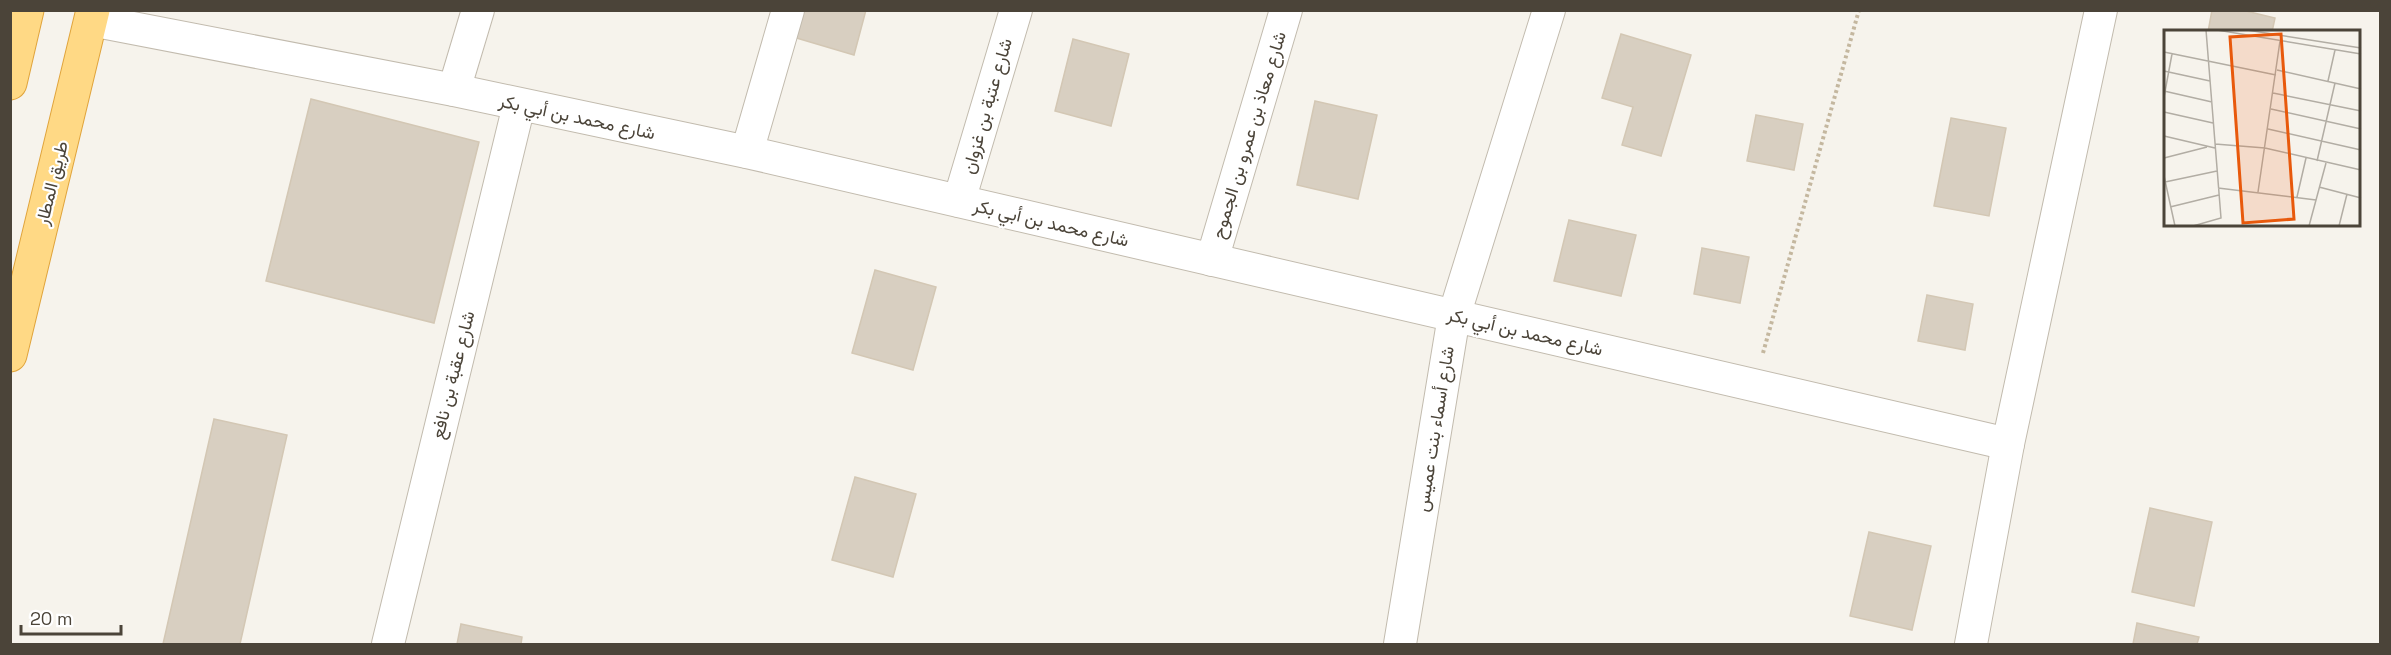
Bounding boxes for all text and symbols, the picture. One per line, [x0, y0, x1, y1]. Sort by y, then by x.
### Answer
street label: شارع معاذ بن عمرو بن الجموح [1206, 28, 1292, 242]
inset map [2164, 30, 2361, 226]
street label: شارع عتبة بن غزوان [956, 35, 1018, 177]
street label: شارع محمد بن أبي بكر [495, 89, 657, 148]
street label: طريق المطار [30, 139, 73, 228]
street label: شارع محمد بن أبي بكر [969, 193, 1131, 256]
street label: شارع محمد بن أبي بكر [1443, 302, 1605, 365]
street label: شارع عقبة بن نافع [425, 308, 481, 442]
street label: شارع أسماء بنت عميس [1410, 344, 1460, 514]
scale bar [21, 598, 122, 636]
text: 20 m [30, 607, 73, 630]

